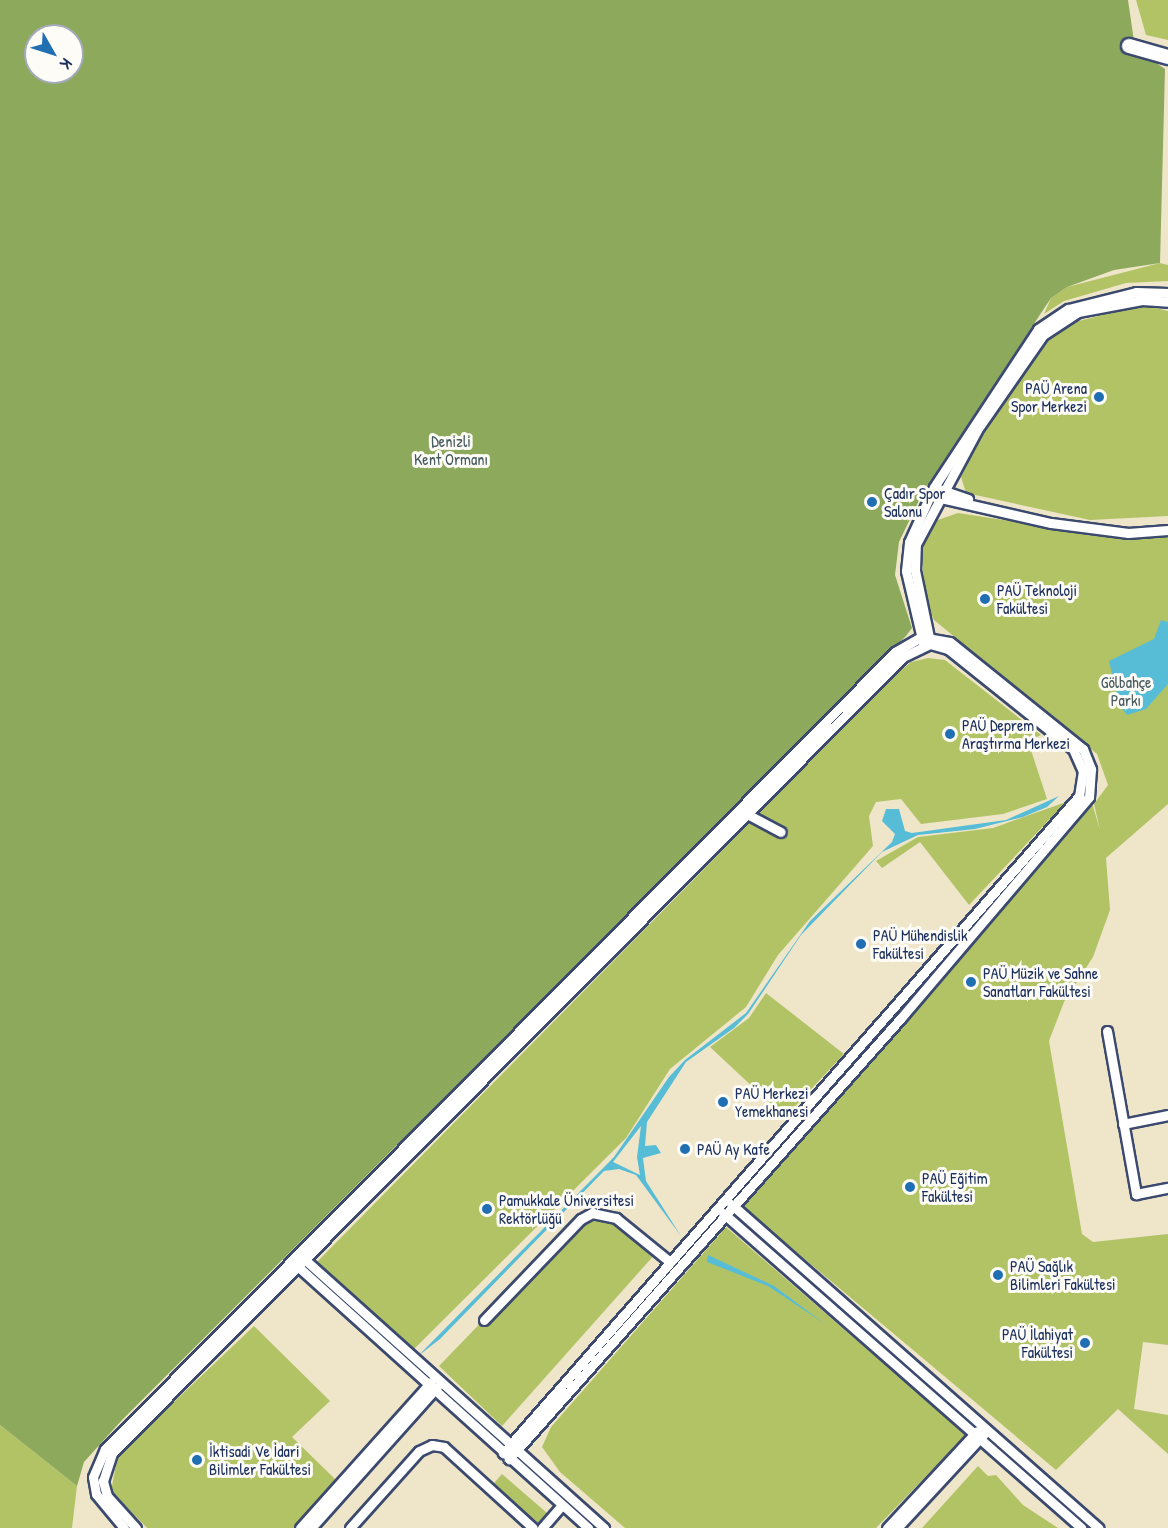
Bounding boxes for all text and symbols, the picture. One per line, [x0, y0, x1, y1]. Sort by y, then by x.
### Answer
north arrow [24, 24, 84, 84]
text: K [55, 54, 78, 74]
place label: PAÜ Arena Spor Merkezi [1011, 378, 1087, 416]
marker: PAÜ Arena Spor Merkezi [1092, 390, 1106, 404]
park label: Denizli Kent Ormanı [414, 431, 488, 469]
place label: Çadır Spor Salonu [884, 483, 946, 521]
marker: Çadır Spor Salonu [865, 495, 879, 509]
place label: PAÜ Teknoloji Fakültesi [997, 580, 1077, 618]
marker: PAÜ Teknoloji Fakültesi [978, 592, 992, 606]
park label: Gölbahçe Parkı [1101, 672, 1151, 710]
place label: PAÜ Deprem Araştırma Merkezi [962, 715, 1070, 753]
marker: PAÜ Deprem Araştırma Merkezi [943, 727, 957, 741]
place label: PAÜ Mühendislik Fakültesi [873, 925, 968, 963]
marker: PAÜ Mühendislik Fakültesi [854, 937, 868, 951]
place label: PAÜ Müzik ve Sahne Sanatları Fakültesi [983, 963, 1098, 1001]
marker: PAÜ Müzik ve Sahne Sanatları Fakültesi [964, 975, 978, 989]
place label: PAÜ Merkezi Yemekhanesi [735, 1083, 809, 1121]
marker: PAÜ Merkezi Yemekhanesi [716, 1095, 730, 1109]
place label: PAÜ Ay Kafe [697, 1139, 770, 1159]
marker: PAÜ Ay Kafe [678, 1142, 692, 1156]
place label: PAÜ Eğitim Fakültesi [922, 1168, 988, 1206]
marker: PAÜ Eğitim Fakültesi [903, 1180, 917, 1194]
place label: Pamukkale Üniversitesi Rektörlüğü [499, 1190, 634, 1228]
marker: Pamukkale Üniversitesi Rektörlüğü [480, 1202, 494, 1216]
place label: PAÜ Sağlık Bilimleri Fakültesi [1010, 1256, 1116, 1294]
marker: PAÜ Sağlık Bilimleri Fakültesi [991, 1268, 1005, 1282]
place label: PAÜ İlahiyat Fakültesi [1002, 1324, 1073, 1362]
marker: PAÜ İlahiyat Fakültesi [1078, 1336, 1092, 1350]
place label: İktisadi Ve İdari Bilimler Fakültesi [209, 1441, 311, 1479]
marker: İktisadi Ve İdari Bilimler Fakültesi [190, 1453, 204, 1467]

